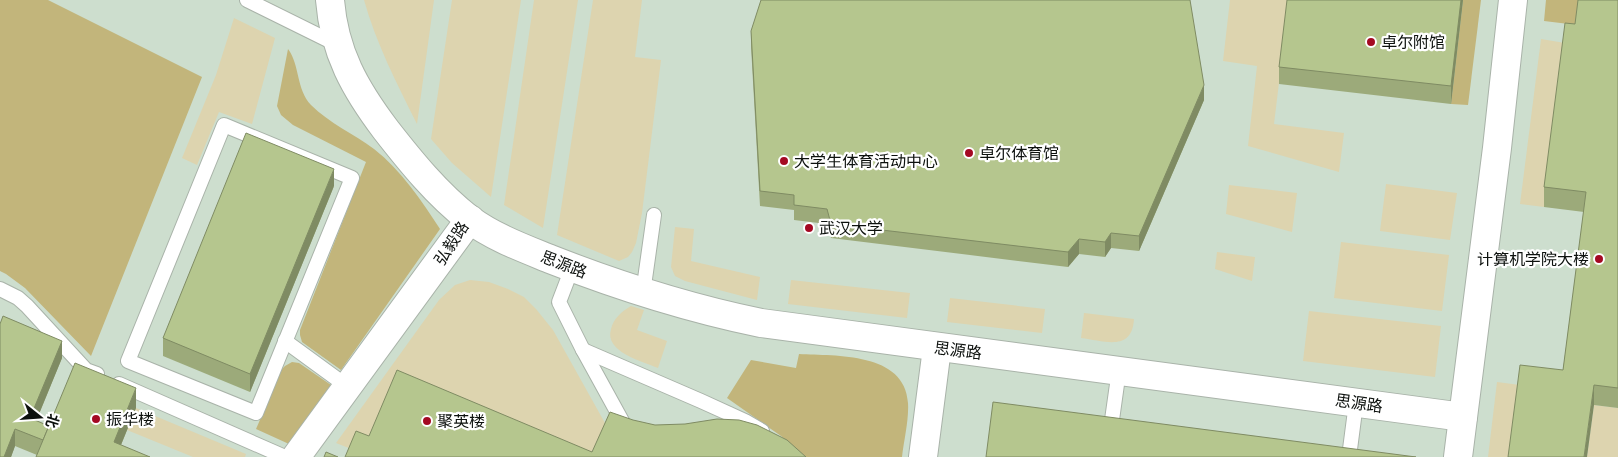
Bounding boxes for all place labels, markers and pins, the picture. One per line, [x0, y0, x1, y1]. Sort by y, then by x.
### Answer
place label: 卓尔附馆 [1381, 31, 1445, 53]
marker: 卓尔附馆 [1365, 36, 1377, 48]
place label: 卓尔体育馆 [979, 142, 1059, 164]
marker: 卓尔体育馆 [963, 147, 975, 159]
place label: 大学生体育活动中心 [794, 150, 938, 172]
marker: 大学生体育活动中心 [778, 155, 790, 167]
place label: 武汉大学 [819, 217, 883, 239]
marker: 武汉大学 [803, 222, 815, 234]
place label: 计算机学院大楼 [1477, 248, 1589, 270]
marker: 计算机学院大楼 [1593, 253, 1605, 265]
place label: 振华楼 [106, 408, 154, 430]
place label: 聚英楼 [437, 410, 485, 432]
marker: 振华楼 [90, 413, 102, 425]
marker: 聚英楼 [421, 415, 433, 427]

